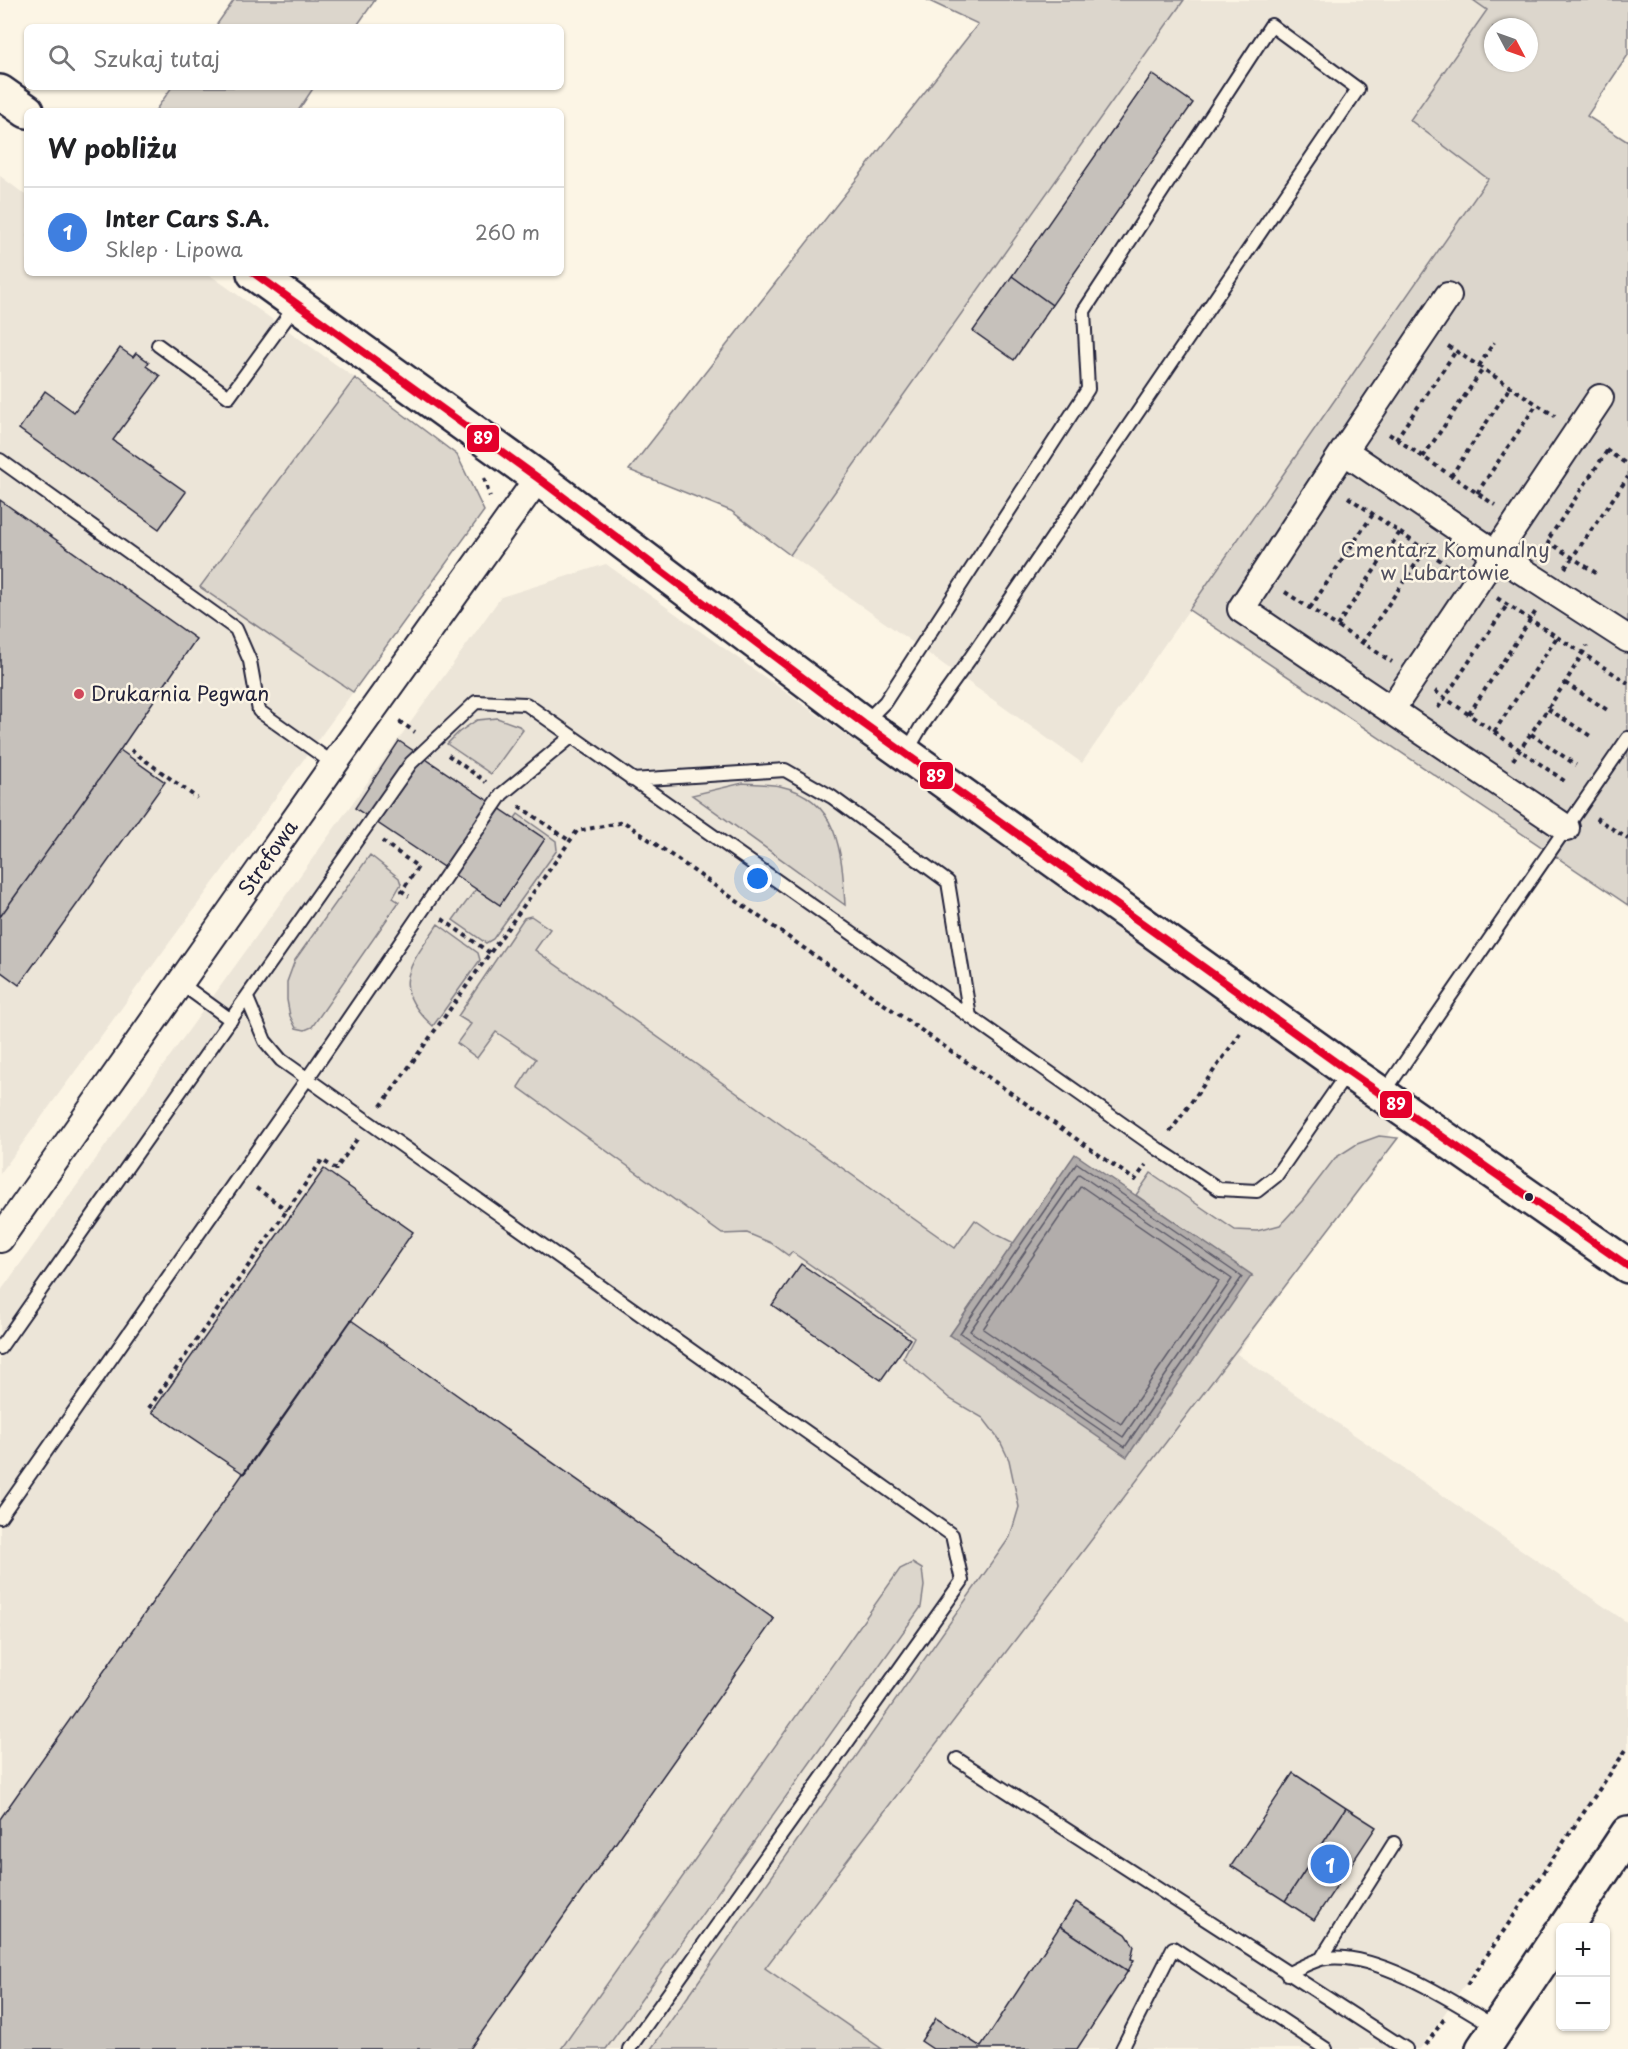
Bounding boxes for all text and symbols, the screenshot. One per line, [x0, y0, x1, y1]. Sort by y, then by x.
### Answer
north arrow [1484, 18, 1538, 72]
search box [24, 24, 564, 90]
icon: search [45, 41, 78, 74]
text: Szukaj tutaj [93, 41, 220, 74]
text: W pobliżu [48, 128, 177, 167]
text: Inter Cars S.A. [105, 201, 270, 234]
text: 1 [63, 217, 72, 247]
text: 260 m [475, 217, 540, 247]
text: Sklep · Lipowa [105, 234, 243, 264]
line badge: 89 [466, 424, 500, 453]
text: 89 [473, 425, 493, 449]
park label: Cmentarz Komunalny w Lubartowie [1340, 534, 1550, 587]
place label: Drukarnia Pegwan [91, 678, 269, 708]
marker: Drukarnia Pegwan [72, 687, 86, 701]
line badge: 89 [919, 761, 954, 790]
text: 89 [926, 763, 946, 787]
street label: Strefowa [230, 813, 305, 902]
your location [743, 864, 772, 893]
line badge: 89 [1379, 1090, 1413, 1119]
text: 89 [1386, 1091, 1406, 1115]
unlabelled marker [1523, 1191, 1535, 1203]
pin: 1 [1310, 1842, 1350, 1886]
map controls [1556, 1923, 1610, 2031]
button: + [1556, 1923, 1610, 1977]
button: − [1556, 1977, 1610, 2031]

